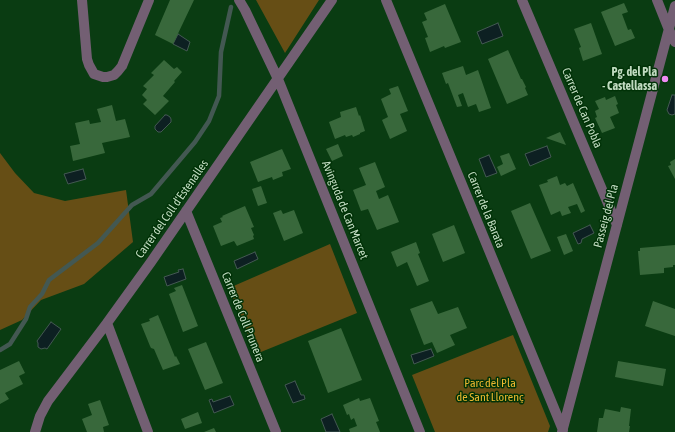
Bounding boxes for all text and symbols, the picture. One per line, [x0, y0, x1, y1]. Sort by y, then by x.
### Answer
place label: Pg. del Pla - Castellassa [602, 65, 657, 93]
street label: Carrer de Can Pobla [559, 66, 605, 150]
marker: Pg. del Pla - Castellassa [660, 74, 670, 84]
street label: Carrer del Coll d'Estenalles [133, 157, 211, 261]
street label: Avinguda de Can Marcet [319, 159, 371, 261]
street label: Carrer de la Barata [464, 170, 508, 250]
street label: Passeig del Pla [591, 183, 621, 249]
street label: Carrer de Coll Prunera [218, 270, 268, 364]
park label: Parc del Pla de Sant Llorenç [457, 376, 523, 404]

